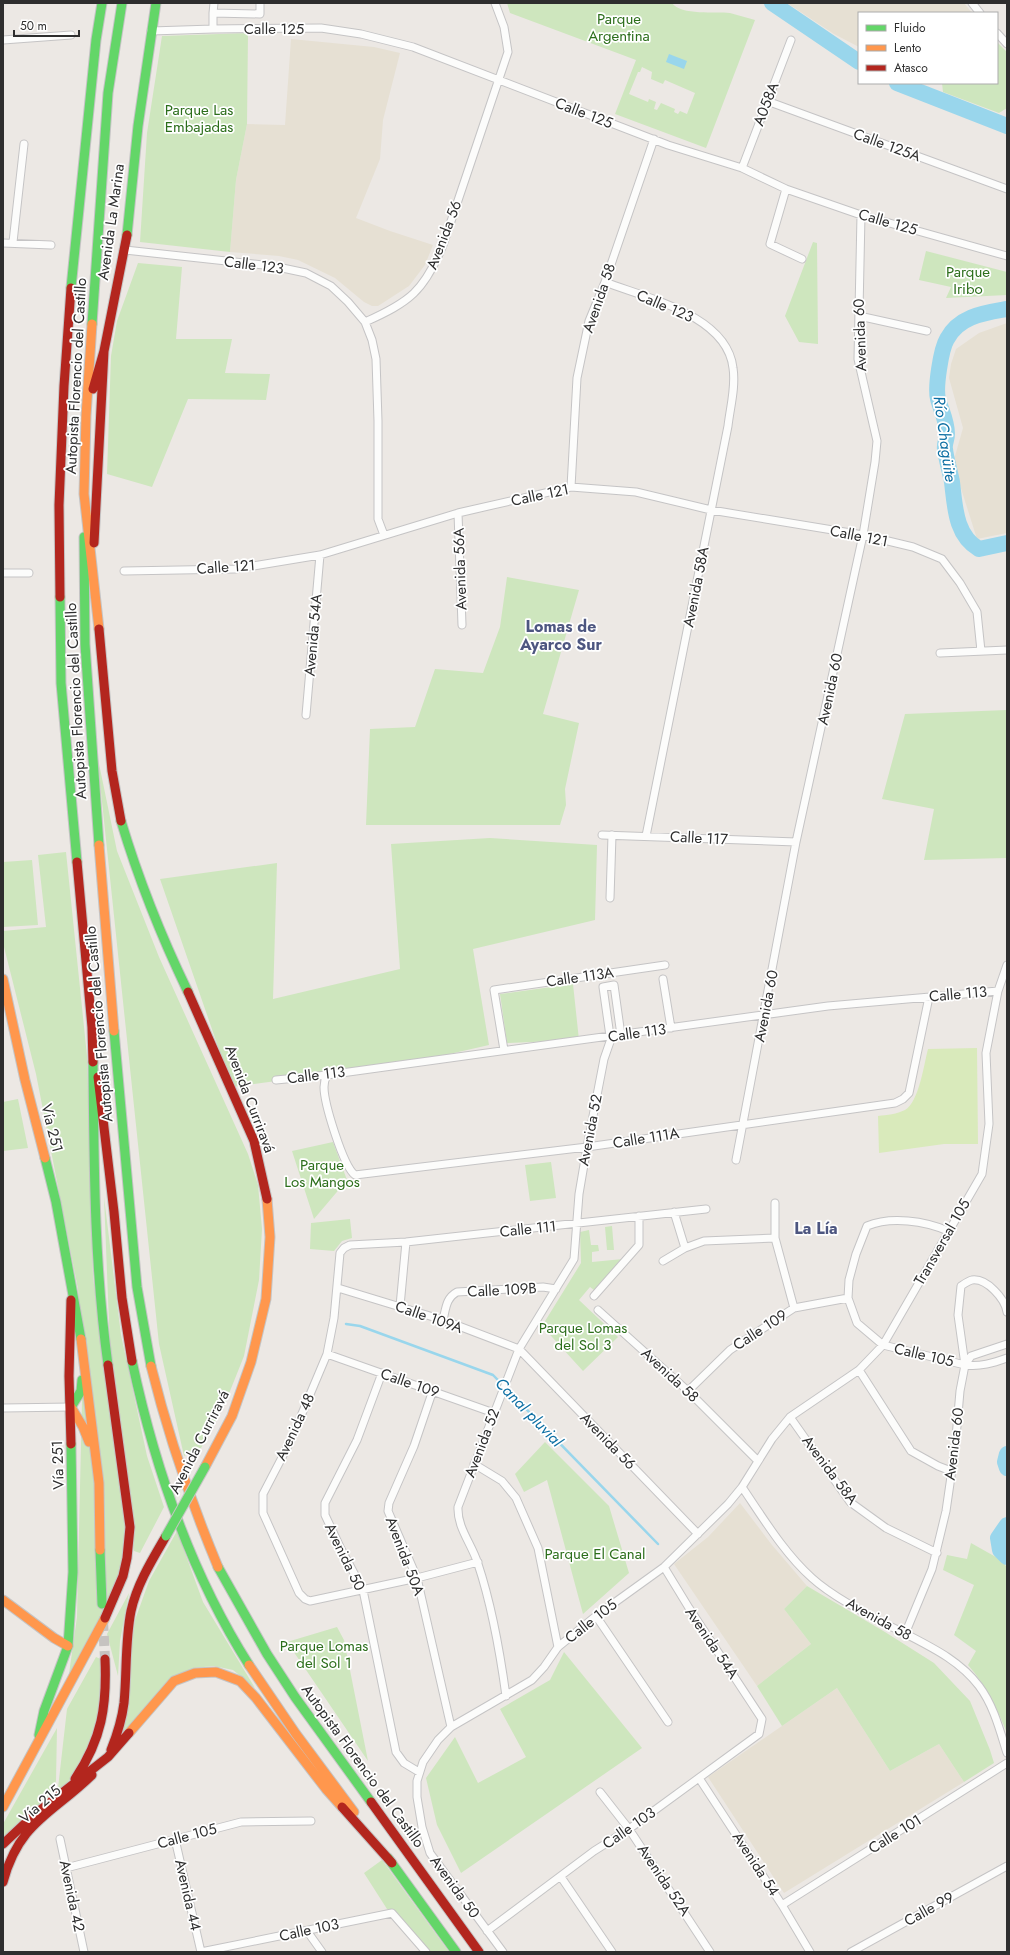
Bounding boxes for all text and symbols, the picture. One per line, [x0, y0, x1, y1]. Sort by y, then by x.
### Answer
park label: Parque Argentina [588, 8, 650, 47]
scale bar [14, 12, 79, 38]
legend [858, 12, 998, 84]
text: 50 m [20, 17, 47, 35]
street label: Calle 125 [244, 18, 304, 40]
text: Fluido [894, 19, 926, 37]
text: Lento [894, 39, 922, 57]
text: Atasco [894, 59, 928, 77]
street label: A058A [748, 79, 784, 129]
street label: Calle 125 [552, 92, 616, 134]
park label: Parque Las Embajadas [165, 99, 233, 138]
street label: Calle 125A [850, 123, 924, 167]
street label: Avenida La Marina [92, 162, 130, 282]
street label: Avenida 56 [421, 197, 467, 273]
street label: Calle 125 [856, 203, 920, 241]
street label: Calle 123 [223, 250, 285, 280]
street label: Avenida 58 [577, 260, 621, 336]
park label: Parque Iribo [946, 261, 990, 300]
street label: Autopista Florencio del Castillo [60, 277, 92, 475]
street label: Calle 123 [633, 284, 697, 328]
street label: Avenida 60 [848, 298, 872, 372]
water label: Río Chagüite [928, 395, 962, 483]
street label: Calle 121 [509, 478, 571, 512]
street label: Calle 121 [828, 520, 890, 552]
street label: Avenida 56A [448, 527, 472, 611]
street label: Avenida 58A [677, 545, 715, 629]
street label: Calle 121 [196, 554, 256, 580]
street label: Avenida 54A [298, 593, 328, 677]
street label: Autopista Florencio del Castillo [60, 602, 92, 800]
district label: Lomas de Ayarco Sur [519, 615, 603, 656]
street label: Avenida 60 [812, 651, 848, 727]
street label: Calle 117 [669, 825, 729, 851]
street label: Autopista Florencio del Castillo [79, 925, 119, 1123]
street label: Calle 113A [545, 961, 615, 993]
street label: Avenida 60 [748, 968, 784, 1044]
street label: Calle 113 [928, 981, 988, 1007]
street label: Calle 113 [607, 1018, 667, 1048]
street label: Avenida Curriravá [219, 1042, 281, 1156]
street label: Calle 113 [286, 1061, 346, 1089]
street label: Avenida 52 [572, 1092, 608, 1168]
street label: Vía 251 [35, 1101, 69, 1155]
street label: Calle 111A [611, 1122, 681, 1154]
park label: Parque Los Mangos [284, 1154, 360, 1193]
street label: Transversal 105 [908, 1195, 976, 1289]
street label: Calle 111 [499, 1215, 557, 1243]
district label: La Lía [794, 1217, 838, 1240]
street label: Calle 109B [467, 1277, 537, 1303]
street label: Calle 109A [392, 1295, 466, 1339]
street label: Calle 109 [728, 1304, 792, 1356]
park label: Parque Lomas del Sol 3 [539, 1317, 627, 1356]
street label: Calle 105 [892, 1337, 956, 1373]
street label: Avenida 58 [636, 1342, 704, 1408]
street label: Calle 109 [378, 1363, 442, 1403]
water label: Canal pluvial [490, 1372, 569, 1453]
street label: Avenida Curriravá [163, 1386, 235, 1498]
street label: Avenida 48 [270, 1390, 320, 1464]
street label: Avenida 52 [459, 1405, 505, 1481]
street label: Avenida 60 [939, 1406, 969, 1482]
street label: Avenida 56 [575, 1407, 641, 1475]
street label: Avenida 58A [797, 1431, 863, 1509]
street label: Vía 251 [46, 1440, 70, 1490]
street label: Avenida 50A [380, 1513, 430, 1599]
street label: Avenida 50 [319, 1519, 371, 1595]
park label: Parque El Canal [545, 1543, 645, 1565]
street label: Avenida 58 [842, 1592, 916, 1646]
street label: Calle 105 [560, 1594, 622, 1648]
street label: Avenida 54A [680, 1603, 744, 1683]
park label: Parque Lomas del Sol 1 [280, 1635, 368, 1674]
street label: Autopista Florencio del Castillo [296, 1680, 430, 1852]
street label: Vía 215 [14, 1780, 66, 1828]
street label: Calle 103 [598, 1802, 660, 1854]
street label: Calle 101 [864, 1809, 926, 1859]
street label: Calle 105 [155, 1818, 219, 1854]
street label: Avenida 54 [727, 1828, 785, 1901]
street label: Avenida 52A [632, 1840, 696, 1920]
street label: Avenida 50 [425, 1851, 485, 1923]
street label: Avenida 44 [169, 1857, 207, 1933]
street label: Avenida 42 [54, 1858, 90, 1934]
street label: Calle 99 [900, 1886, 958, 1932]
street label: Calle 103 [277, 1913, 341, 1947]

